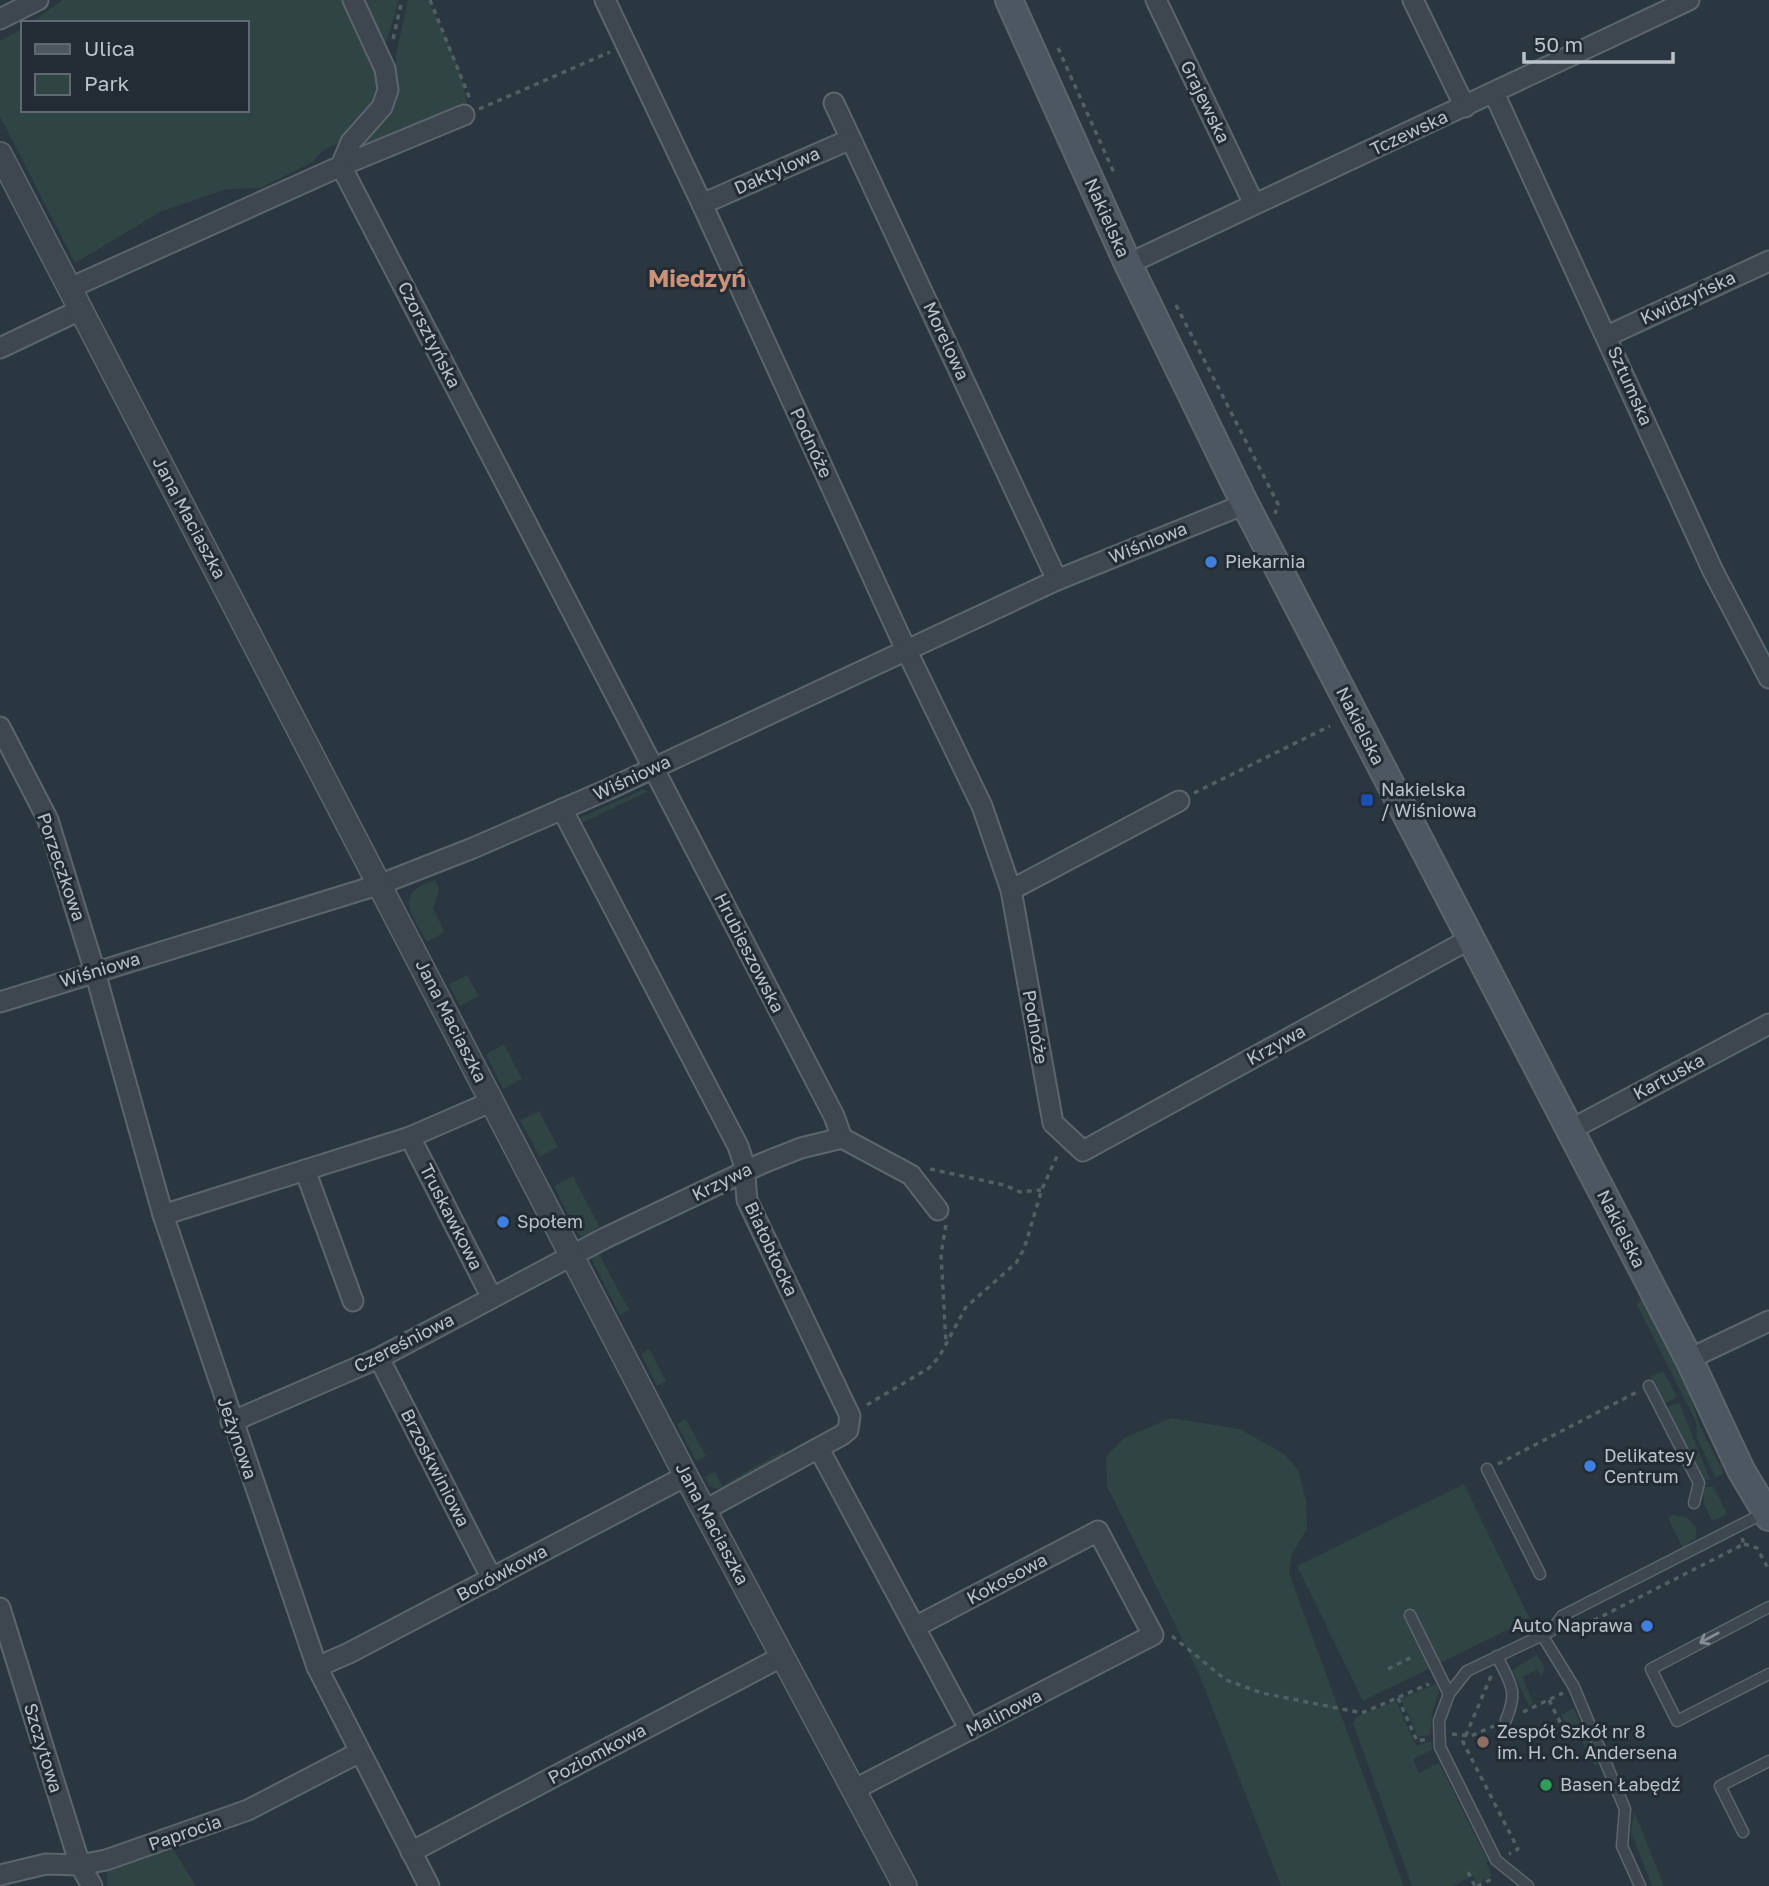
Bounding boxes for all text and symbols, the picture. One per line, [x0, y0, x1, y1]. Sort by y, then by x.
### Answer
legend [21, 21, 248, 112]
scale bar [1524, 21, 1673, 65]
text: 50 m [1534, 31, 1583, 57]
text: Ulica [84, 35, 135, 61]
street label: Grajewska [1176, 57, 1235, 146]
text: Park [84, 70, 130, 96]
street label: Tczewska [1366, 105, 1451, 160]
street label: Daktylowa [730, 141, 823, 199]
street label: Nakielska [1081, 174, 1135, 261]
district label: Miedzyń [648, 263, 746, 292]
street label: Kwidzyńska [1636, 265, 1739, 329]
street label: Czorsztyńska [394, 278, 466, 391]
street label: Morelowa [919, 298, 975, 383]
street label: Sztumska [1604, 342, 1658, 429]
street label: Podnóże [786, 404, 838, 481]
street label: Jana Maciaszka [148, 453, 231, 582]
street label: Wiśniowa [1105, 516, 1190, 568]
place label: Piekarnia [1225, 550, 1305, 572]
marker: Piekarnia [1203, 554, 1219, 570]
street label: Nakielska [1332, 683, 1390, 768]
street label: Wiśniowa [590, 750, 674, 805]
place label: Nakielska / Wiśniowa [1381, 778, 1477, 821]
marker: Nakielska / Wiśniowa [1359, 792, 1375, 808]
street label: Porzeczkowa [33, 810, 91, 924]
street label: Hrubieszowska [710, 889, 790, 1016]
street label: Wiśniowa [57, 946, 142, 992]
street label: Jana Maciaszka [411, 955, 492, 1086]
street label: Podnóże [1019, 988, 1053, 1066]
street label: Krzywa [1242, 1019, 1309, 1069]
street label: Kartuska [1629, 1048, 1708, 1104]
street label: Krzywa [688, 1157, 755, 1205]
street label: Truskawkowa [416, 1160, 488, 1273]
street label: Nakielska [1593, 1186, 1651, 1271]
street label: Białobłocka [740, 1198, 803, 1299]
place label: Społem [517, 1210, 583, 1232]
marker: Społem [495, 1214, 511, 1230]
street label: Czereśniowa [350, 1307, 457, 1377]
street label: Jeżynowa [214, 1393, 262, 1482]
street label: Brzoskwiniowa [397, 1405, 475, 1530]
place label: Delikatesy Centrum [1604, 1444, 1695, 1487]
marker: Delikatesy Centrum [1582, 1458, 1598, 1474]
street label: Jana Maciaszka [671, 1459, 754, 1588]
street label: Borówkowa [452, 1539, 551, 1605]
street label: Kokosowa [963, 1548, 1051, 1608]
place label: Auto Naprawa [1512, 1614, 1633, 1636]
marker: Auto Naprawa [1639, 1618, 1655, 1634]
one-way arrow [1699, 1632, 1719, 1646]
street label: Malinowa [962, 1684, 1045, 1741]
street label: Szczytowa [20, 1700, 68, 1795]
street label: Poziomkowa [544, 1718, 649, 1788]
place label: Zespół Szkół nr 8 im. H. Ch. Andersena [1497, 1720, 1677, 1763]
marker: Zespół Szkół nr 8 im. H. Ch. Andersena [1475, 1734, 1491, 1750]
place label: Basen Łabędź [1560, 1773, 1681, 1795]
marker: Basen Łabędź [1538, 1777, 1554, 1793]
street label: Paprocia [145, 1809, 224, 1855]

